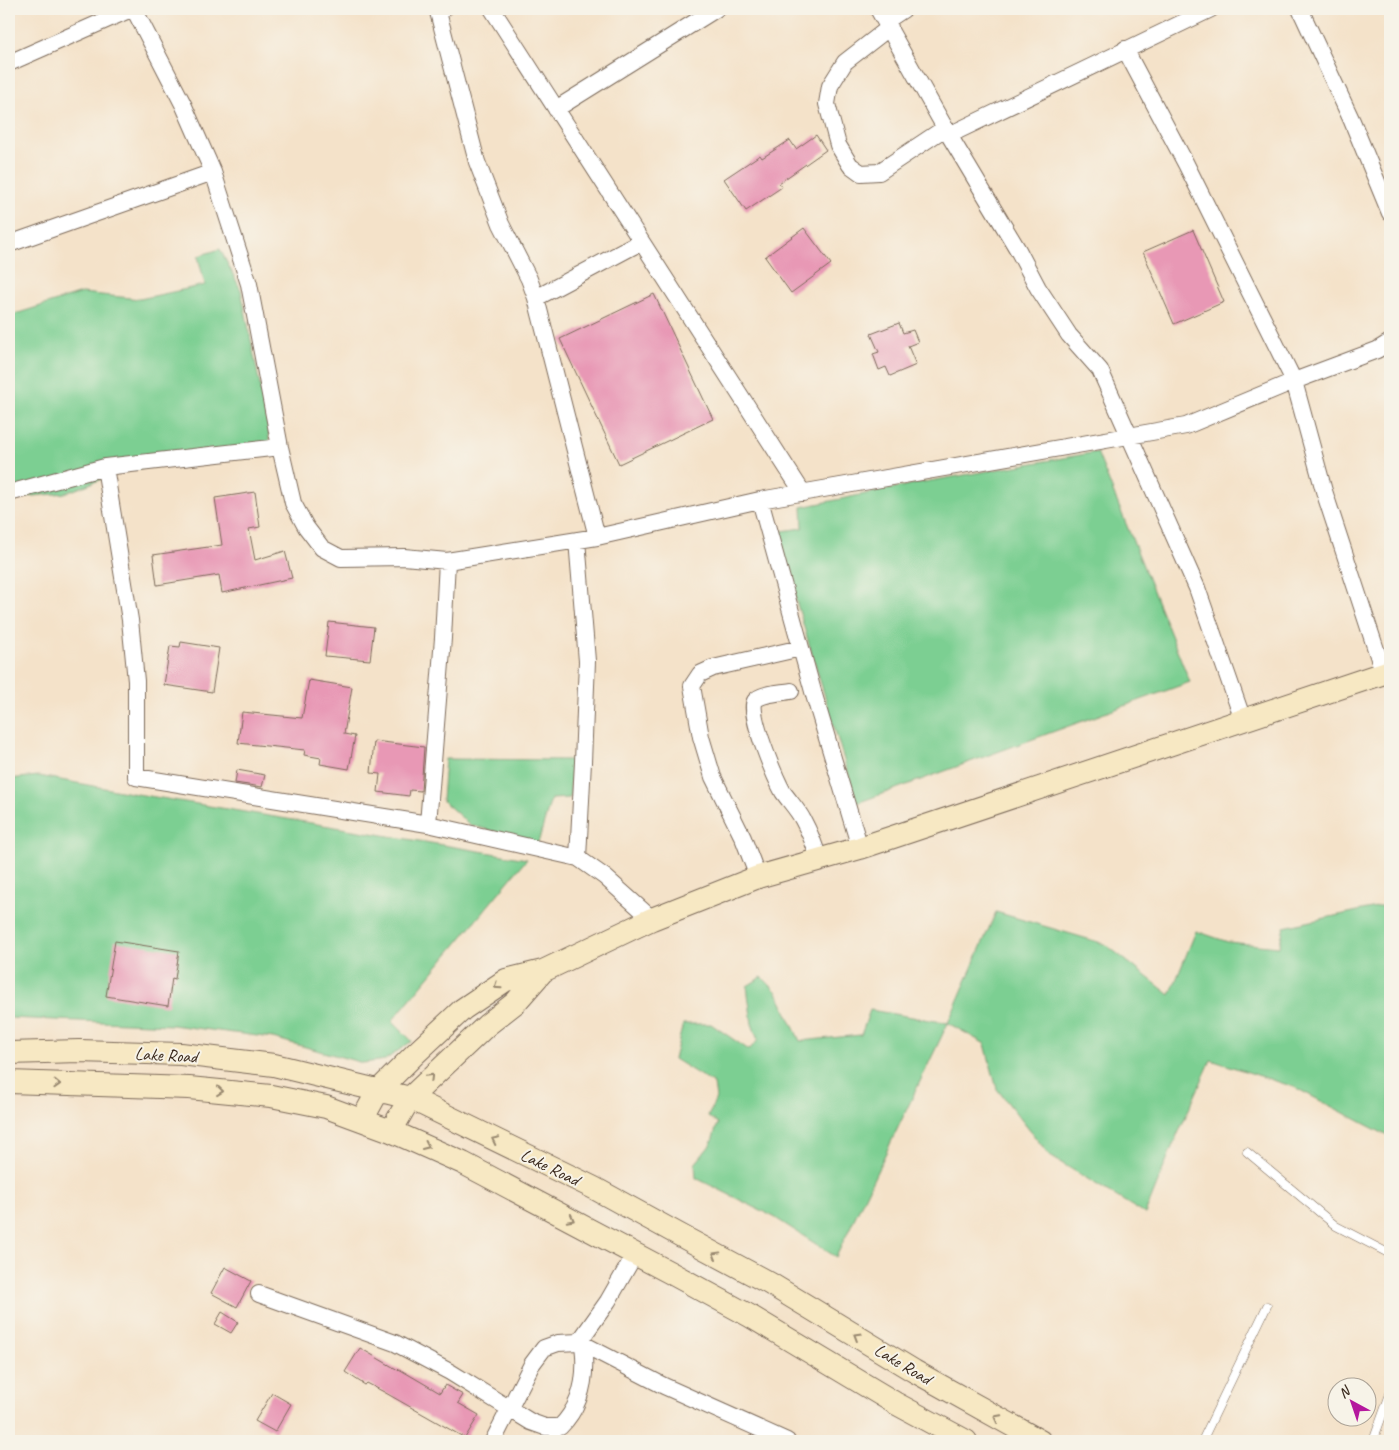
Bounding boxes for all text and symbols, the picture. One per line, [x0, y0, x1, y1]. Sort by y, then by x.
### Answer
one-way arrow [494, 980, 503, 989]
street label: Lake Road [134, 1042, 201, 1068]
one-way arrow [424, 1074, 433, 1083]
one-way arrow [54, 1079, 62, 1089]
one-way arrow [216, 1085, 224, 1096]
one-way arrow [491, 1136, 500, 1146]
one-way arrow [421, 1140, 430, 1151]
street label: Lake Road [517, 1143, 586, 1192]
one-way arrow [566, 1213, 575, 1223]
one-way arrow [713, 1251, 722, 1261]
one-way arrow [853, 1333, 862, 1343]
street label: Lake Road [871, 1338, 938, 1391]
north arrow [1326, 1378, 1376, 1428]
text: N [1335, 1382, 1355, 1402]
one-way arrow [994, 1414, 1003, 1424]

